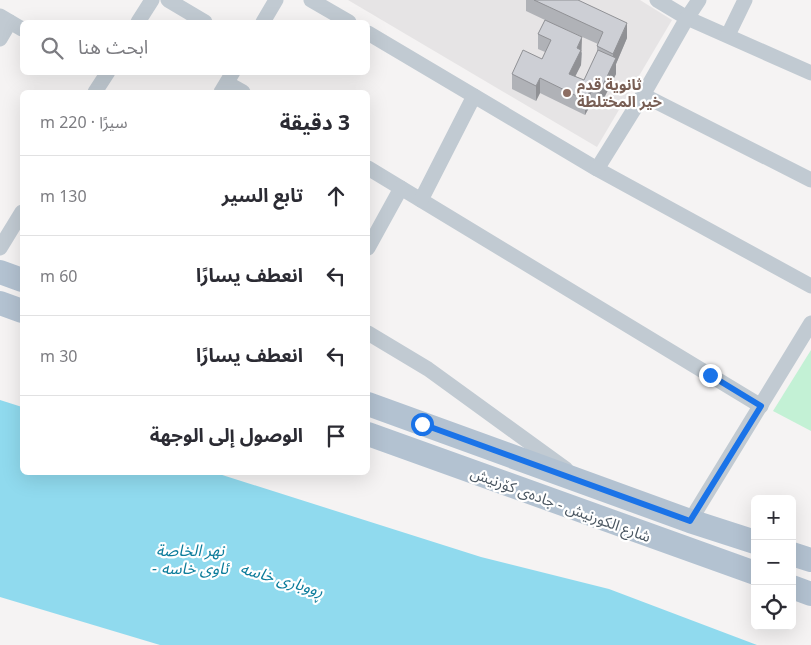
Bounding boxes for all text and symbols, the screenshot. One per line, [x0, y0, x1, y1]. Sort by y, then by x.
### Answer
search box [20, 20, 370, 75]
icon: search [38, 34, 66, 62]
text: ابحث هنا [78, 34, 148, 60]
place label: ثانوية قدم خير المختلطة [577, 74, 663, 111]
marker: ثانوية قدم خير المختلطة [561, 87, 573, 99]
text: 3 دقيقة [280, 108, 350, 136]
text: سيرًا · 220 m [40, 111, 127, 133]
text: تابع السير [222, 182, 303, 208]
icon: ahead [322, 182, 350, 210]
text: 130 m [40, 185, 87, 207]
text: انعطف يسارًا [196, 262, 303, 288]
icon: left [322, 262, 350, 290]
text: 60 m [40, 265, 77, 287]
text: انعطف يسارًا [196, 342, 303, 368]
icon: left [322, 342, 350, 370]
text: 30 m [40, 345, 77, 367]
route end [699, 364, 722, 387]
route start [411, 413, 434, 436]
text: الوصول إلى الوجهة [150, 422, 303, 448]
icon: arrive [322, 422, 350, 450]
street label: شارع الكورنيش - جادەی کۆرنیش [467, 462, 654, 549]
map controls [751, 495, 796, 630]
button: + [751, 495, 796, 540]
water label: نهر الخاصة - ئاوی خاسە [152, 539, 231, 579]
button: − [751, 540, 796, 585]
water label: ڕووباری خاسە [237, 557, 326, 605]
button: locate [751, 585, 796, 630]

